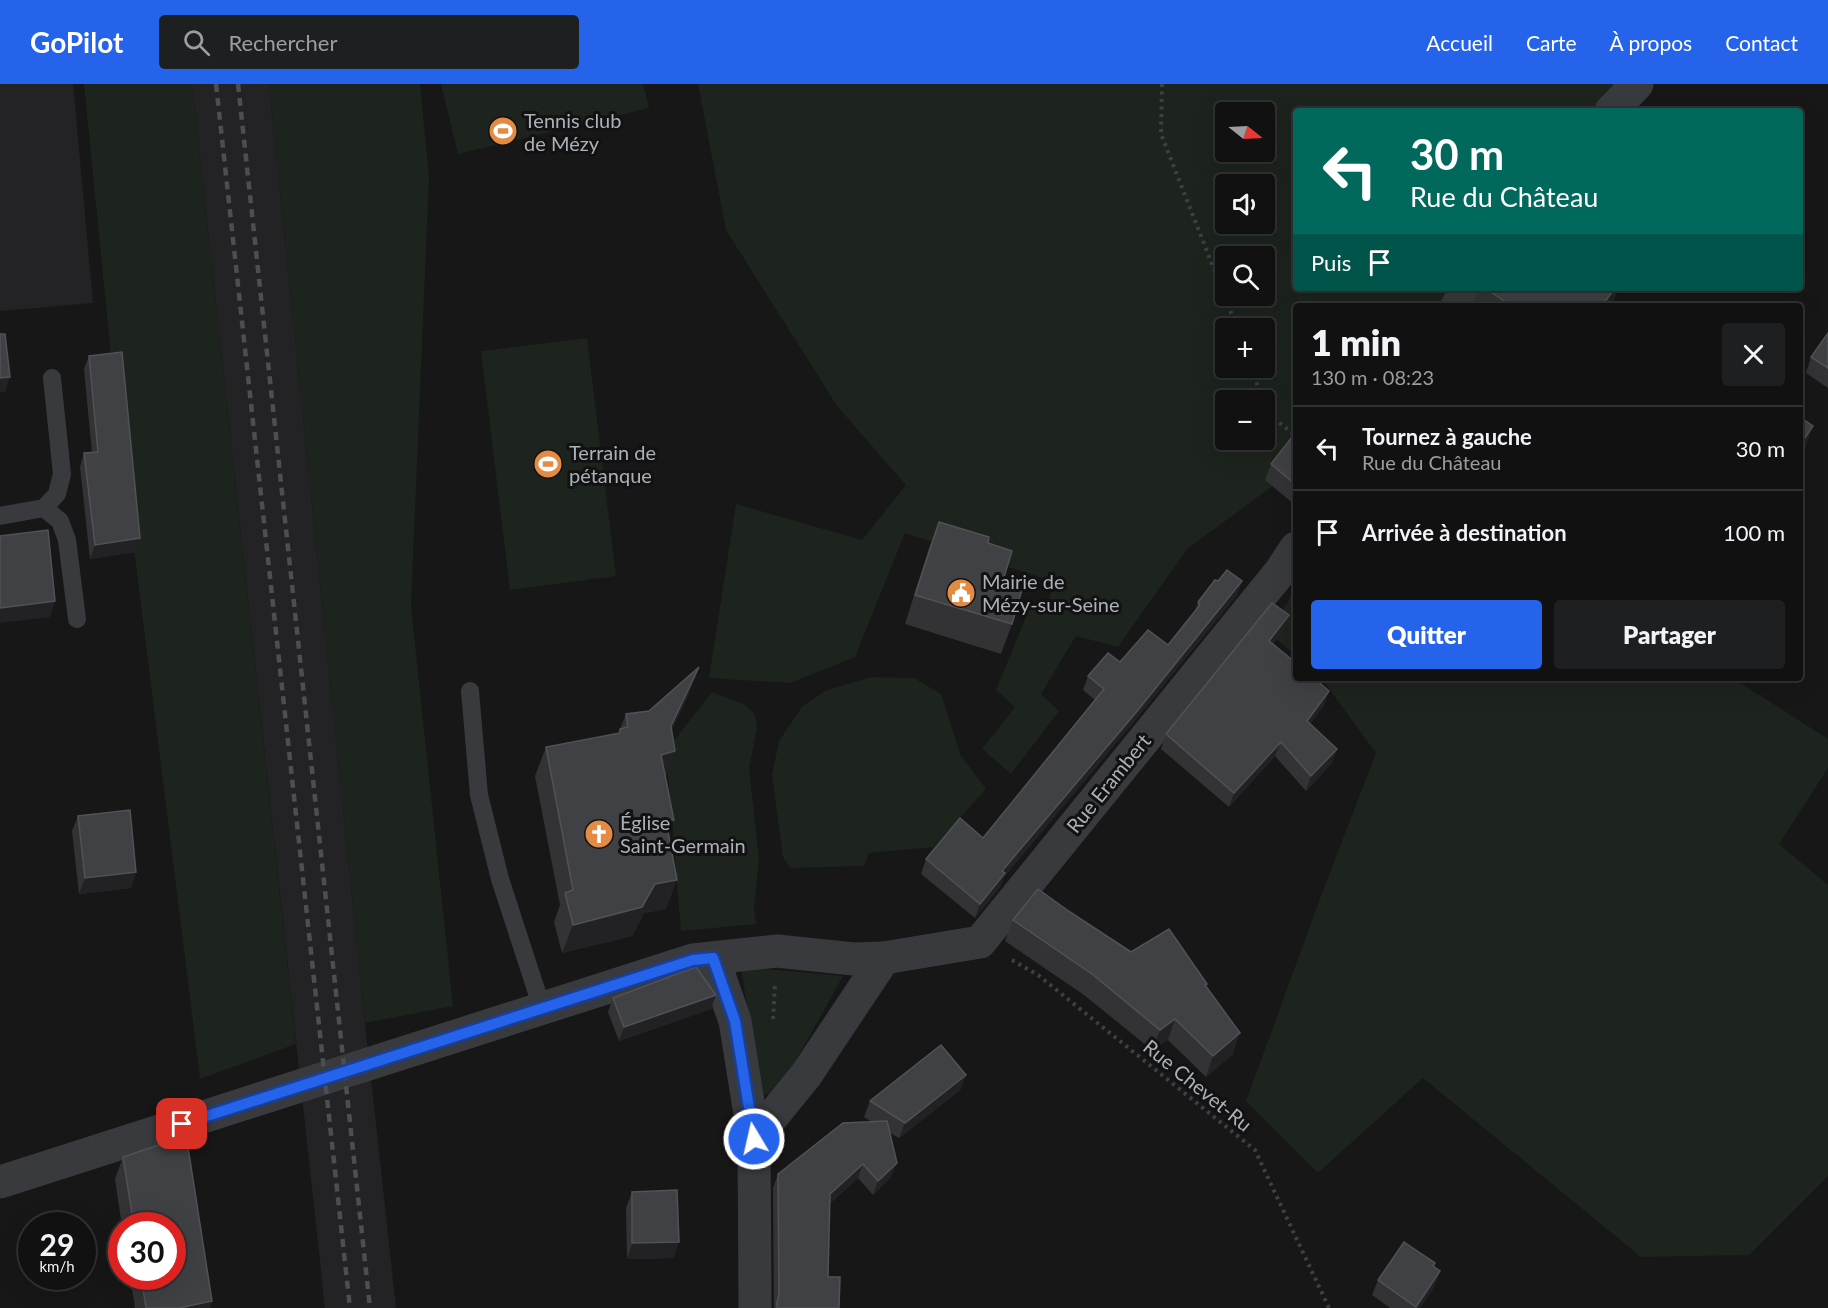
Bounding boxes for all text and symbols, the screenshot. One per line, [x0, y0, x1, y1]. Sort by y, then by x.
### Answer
search box [159, 15, 579, 69]
text: GoPilot [30, 25, 123, 59]
icon: search [180, 26, 213, 59]
text: Rechercher [228, 29, 337, 56]
text: Accueil [1426, 30, 1493, 55]
text: Carte [1526, 30, 1577, 55]
text: À propos [1610, 30, 1692, 55]
text: Contact [1725, 30, 1798, 55]
north arrow [1215, 102, 1275, 162]
map controls [1215, 102, 1275, 450]
place label: Tennis club de Mézy [524, 108, 621, 155]
sports icon: Tennis club de Mézy [487, 115, 519, 147]
text: 30 m [1410, 129, 1504, 179]
icon: left [1311, 132, 1389, 210]
button: sound [1215, 174, 1275, 234]
text: Rue du Château [1410, 180, 1598, 213]
button: search [1215, 246, 1275, 306]
icon: arrive [1363, 246, 1396, 279]
text: Puis [1311, 249, 1351, 276]
button: + [1215, 318, 1275, 378]
text: 1 min [1311, 320, 1401, 364]
button: close [1722, 323, 1785, 386]
text: 130 m · 08:23 [1311, 365, 1434, 389]
button: − [1215, 390, 1275, 450]
text: Tournez à gauche [1362, 423, 1532, 450]
icon: left [1311, 432, 1344, 465]
text: 30 m [1736, 435, 1785, 462]
place label: Terrain de pétanque [569, 440, 656, 487]
sports icon: Terrain de pétanque [532, 448, 564, 480]
text: Rue du Château [1362, 450, 1502, 474]
icon: arrive [1311, 516, 1344, 549]
text: Arrivée à destination [1362, 519, 1567, 546]
text: 100 m [1723, 519, 1785, 546]
place label: Mairie de Mézy-sur-Seine [982, 569, 1120, 616]
public building icon: Mairie de Mézy-sur-Seine [945, 577, 977, 609]
button: Quitter [1311, 600, 1542, 669]
button: Partager [1554, 600, 1785, 669]
street label: Rue Erambert [1061, 729, 1155, 837]
place label: Église Saint-Germain [620, 810, 746, 857]
church icon: Église Saint-Germain [583, 818, 615, 850]
street label: Rue Chevet-Ru [1139, 1034, 1257, 1136]
pin [156, 1098, 207, 1149]
icon: arrive [165, 1107, 198, 1140]
position arrow [722, 1107, 786, 1171]
speed limit sign: 30 [108, 1212, 186, 1290]
text: 29 [40, 1226, 74, 1262]
text: km/h [39, 1257, 75, 1275]

